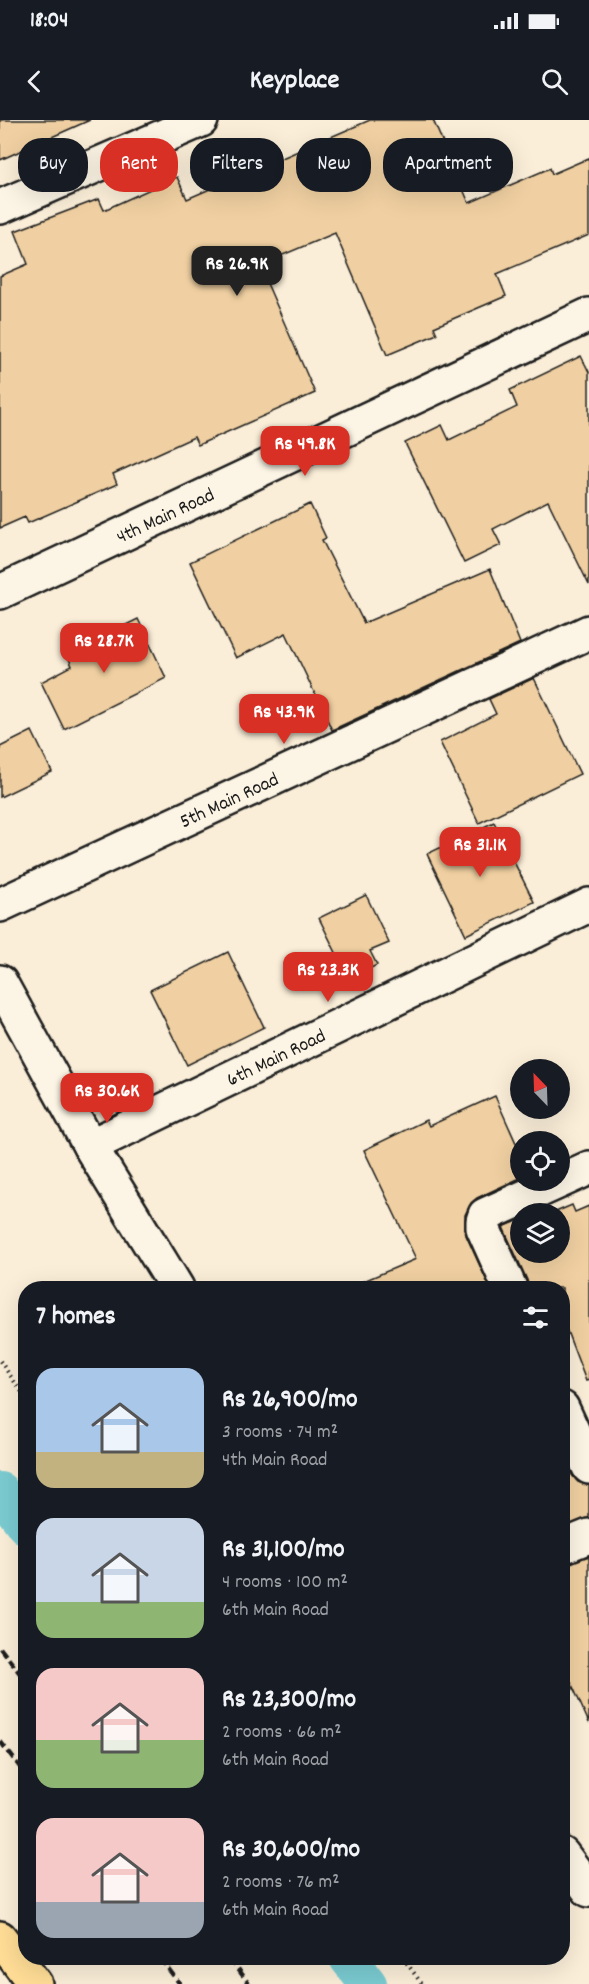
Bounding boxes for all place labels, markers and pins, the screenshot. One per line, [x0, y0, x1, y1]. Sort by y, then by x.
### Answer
pin: Rs 26.9K [175, 246, 299, 297]
pin: Rs 49.8K [243, 426, 367, 477]
pin: Rs 28.7K [42, 623, 166, 674]
pin: Rs 43.9K [222, 694, 346, 745]
pin: Rs 31.1K [418, 827, 542, 878]
pin: Rs 23.3K [266, 952, 390, 1003]
pin: Rs 30.6K [45, 1073, 169, 1124]

